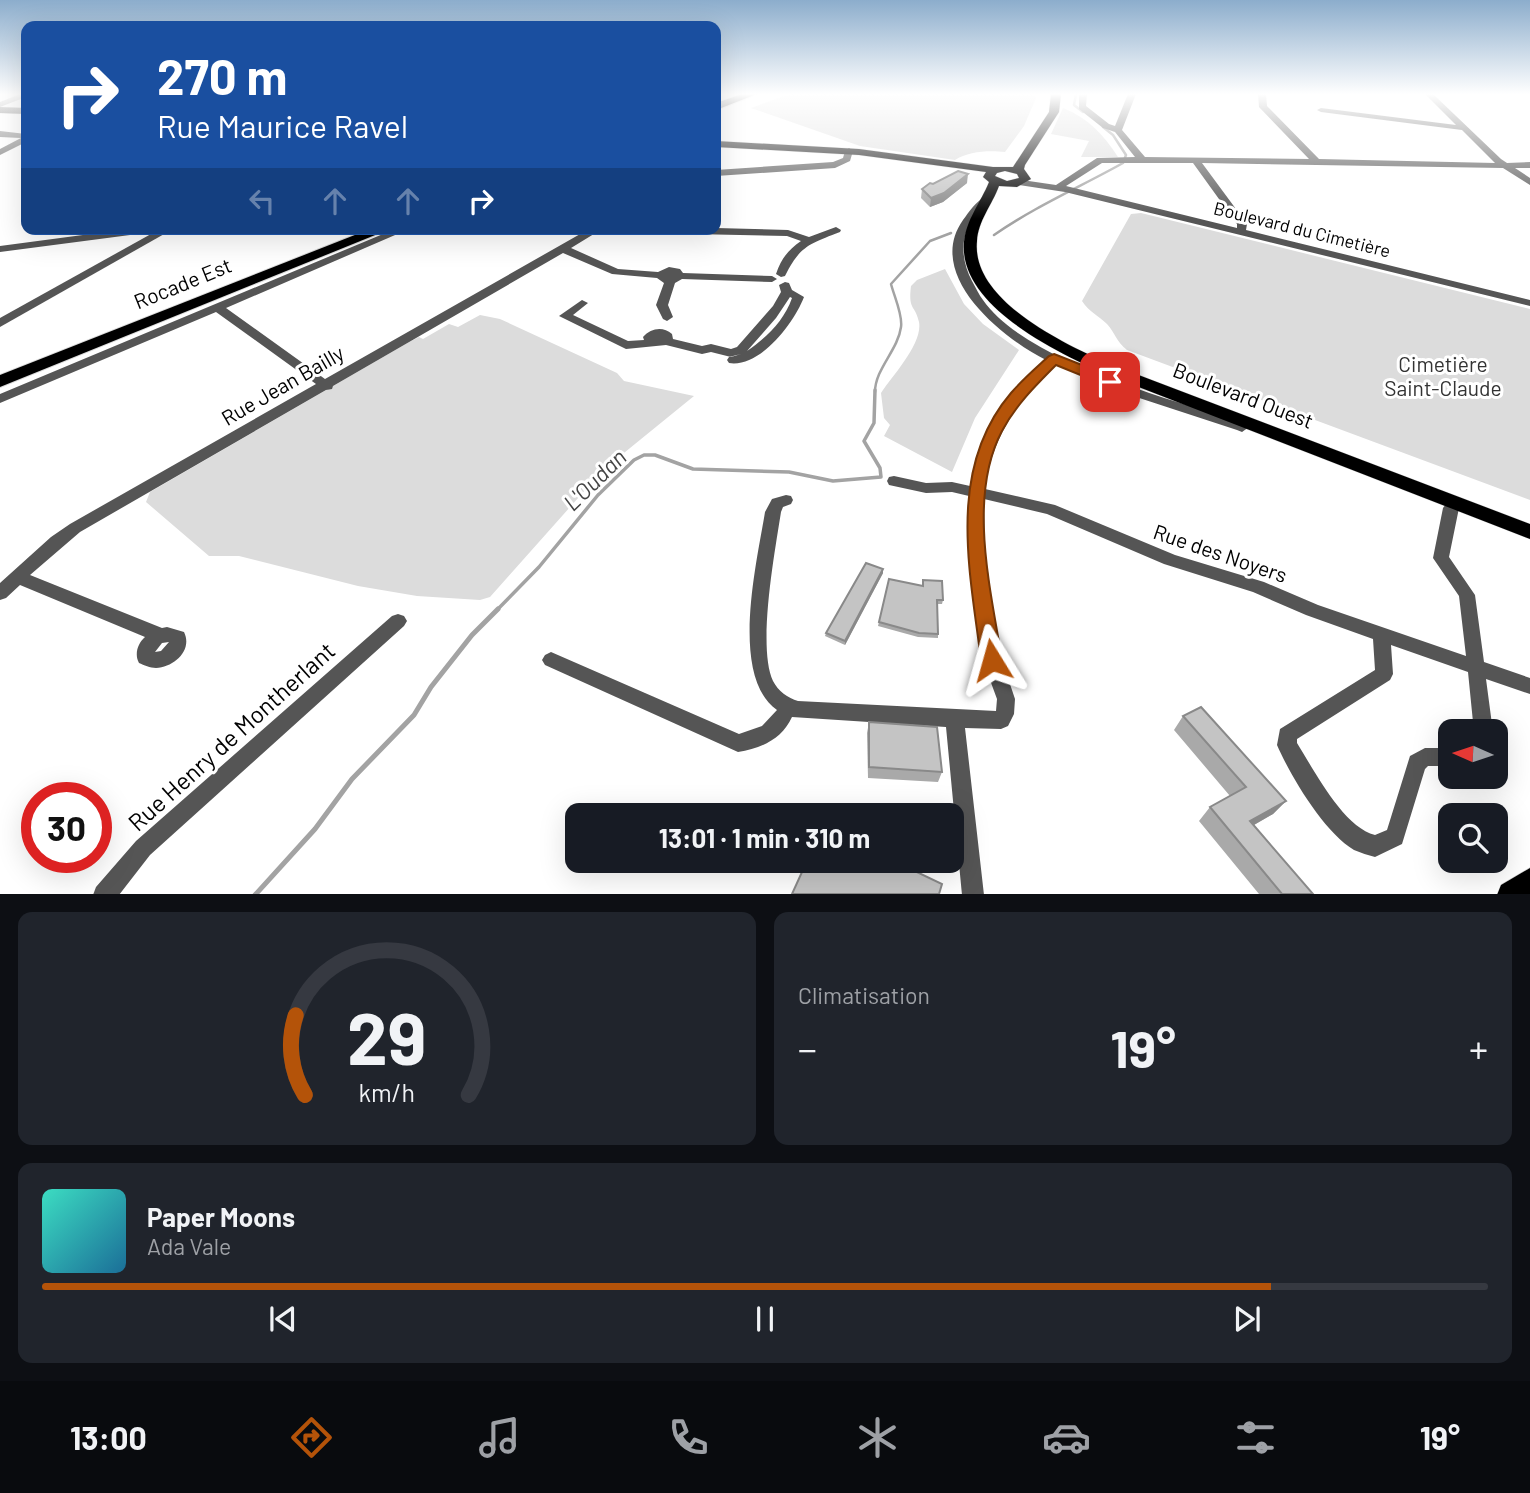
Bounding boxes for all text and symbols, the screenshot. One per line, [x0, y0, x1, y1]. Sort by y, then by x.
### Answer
text: 270 m [157, 46, 287, 105]
icon: right [42, 49, 133, 140]
text: Rue Maurice Ravel [157, 106, 408, 144]
icon: left [243, 182, 281, 220]
icon: ahead [316, 182, 354, 220]
icon: ahead [389, 182, 427, 220]
icon: right [462, 182, 500, 220]
street label: Boulevard du Cimetière [1212, 196, 1393, 262]
street label: Rocade Est [130, 252, 235, 314]
street label: Rue Jean Bailly [216, 339, 348, 430]
park label: Cimetière Saint-Claude [1384, 351, 1502, 400]
pin [1080, 352, 1140, 412]
street label: Boulevard Ouest [1170, 356, 1317, 433]
icon: arrive [1091, 363, 1129, 401]
water label: L'Oudan [557, 443, 632, 516]
street label: Rue des Noyers [1150, 518, 1291, 587]
position arrow [955, 623, 1029, 697]
street label: Rue Henry de Montherlant [122, 635, 340, 836]
north arrow [1438, 719, 1508, 789]
map controls [1438, 719, 1508, 873]
speed limit sign: 30 [21, 782, 112, 873]
button: search [1438, 803, 1508, 873]
text: 13:01 · 1 min · 310 m [659, 822, 870, 853]
text: Climatisation [798, 981, 930, 1009]
text: 29 [347, 992, 427, 1080]
text: 19° [1110, 1016, 1176, 1078]
text: − [798, 1025, 817, 1071]
text: + [1469, 1025, 1488, 1071]
text: km/h [359, 1076, 415, 1106]
text: Paper Moons [147, 1201, 295, 1232]
text: Ada Vale [147, 1232, 231, 1260]
icon: previous [264, 1300, 302, 1338]
icon: pause [746, 1300, 784, 1338]
icon: next [1228, 1300, 1266, 1338]
icon: directions [287, 1413, 336, 1462]
icon: music [475, 1413, 524, 1462]
icon: phone [664, 1413, 713, 1462]
icon: climate [853, 1413, 902, 1462]
icon: car [1042, 1413, 1091, 1462]
icon: filters [1231, 1413, 1280, 1462]
text: 13:00 [70, 1418, 147, 1456]
text: 19° [1420, 1418, 1460, 1456]

